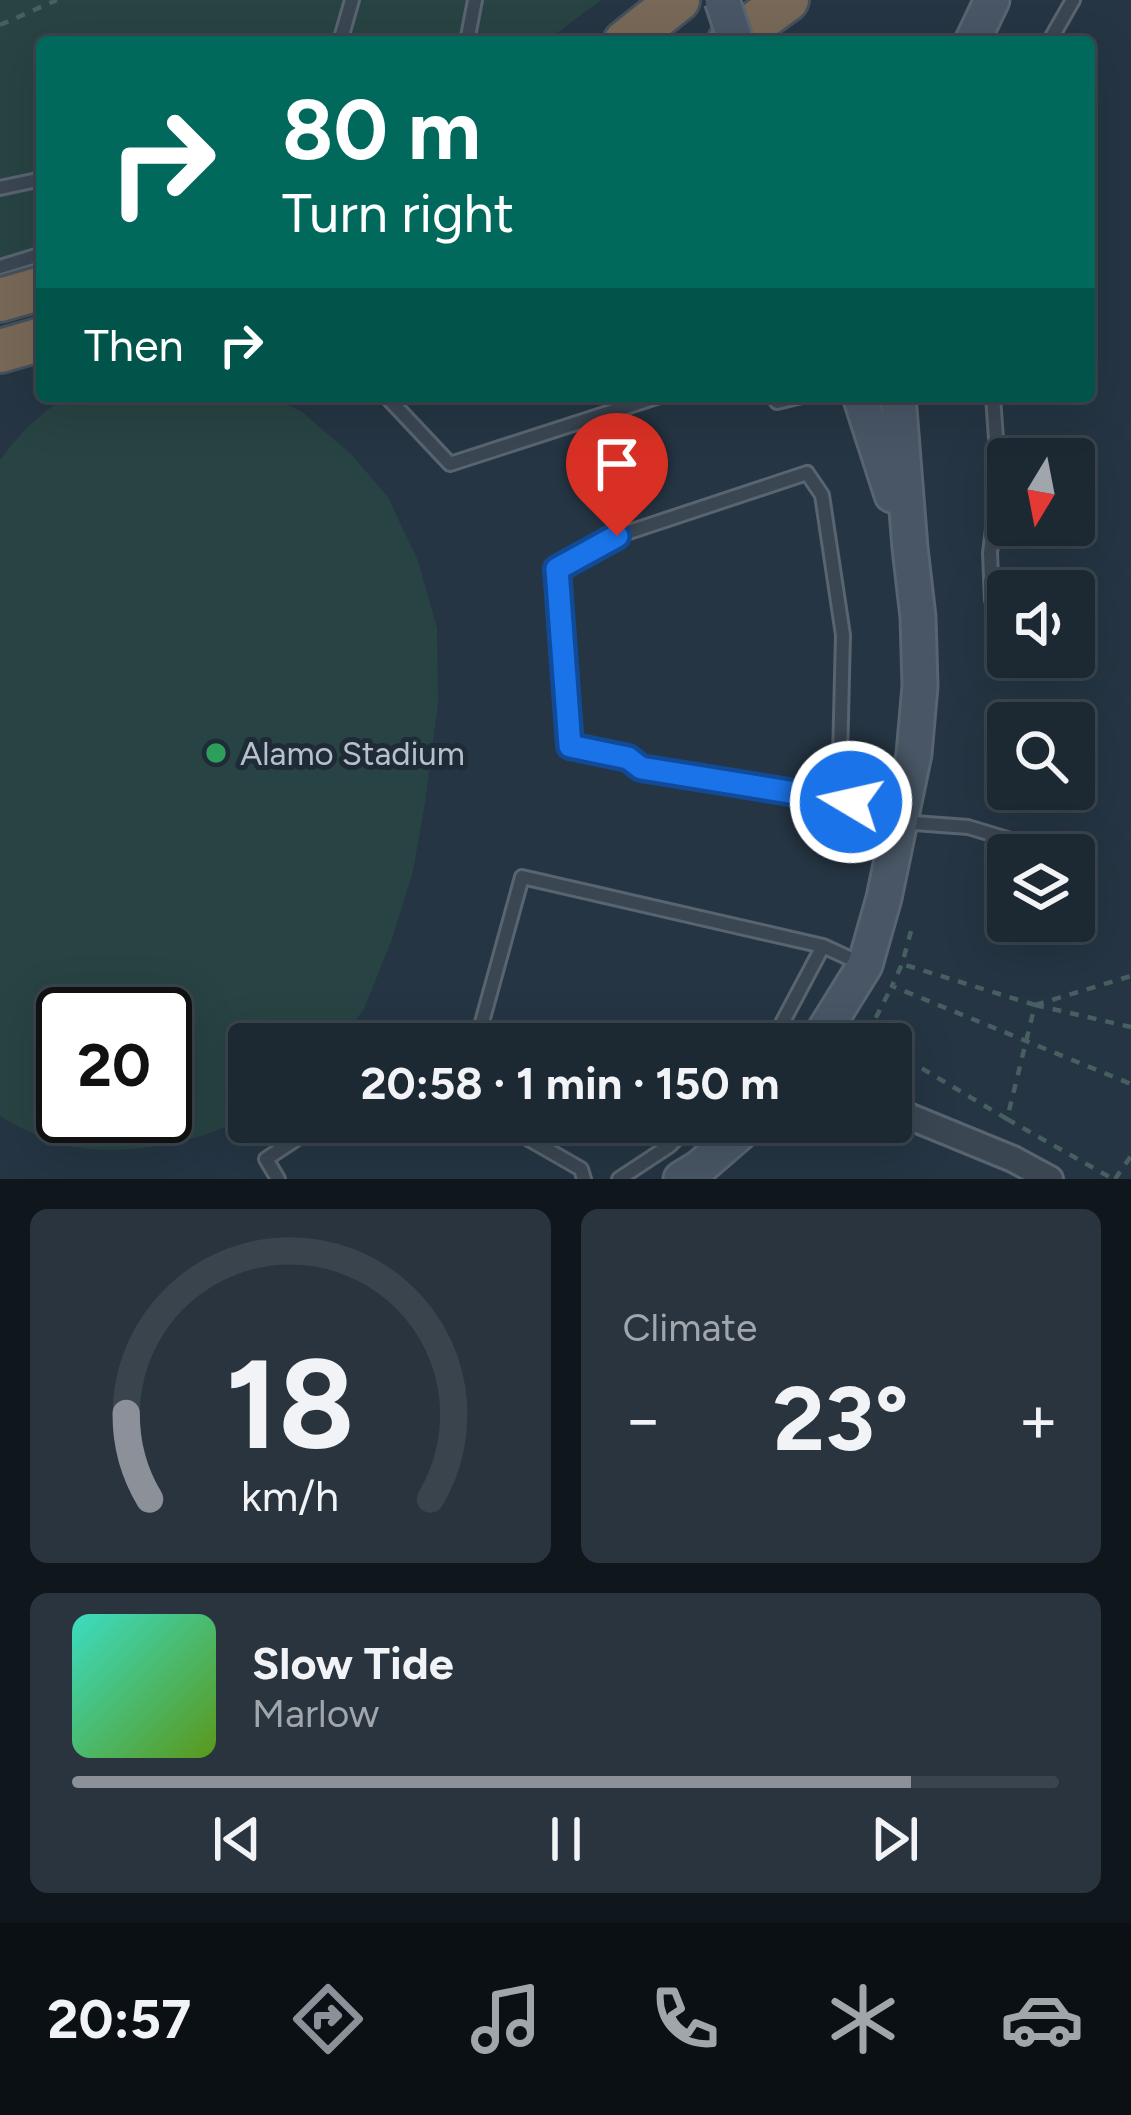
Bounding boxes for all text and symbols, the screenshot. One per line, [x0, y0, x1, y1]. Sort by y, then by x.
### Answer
text: 80 m [282, 79, 481, 180]
icon: right [84, 84, 240, 240]
text: Turn right [282, 181, 514, 246]
icon: right [208, 312, 274, 378]
text: Then [84, 318, 184, 372]
pin [566, 413, 668, 536]
icon: arrive [584, 431, 650, 497]
north arrow [987, 438, 1095, 546]
map controls [987, 438, 1095, 942]
button: sound [987, 570, 1095, 678]
button: search [987, 702, 1095, 810]
place label: Alamo Stadium [240, 734, 465, 773]
position arrow [788, 739, 914, 865]
marker: Alamo Stadium [203, 740, 229, 766]
button: layers [987, 834, 1095, 942]
speed limit sign: 20 [36, 987, 192, 1143]
text: 20:58 · 1 min · 150 m [360, 1056, 780, 1110]
text: Climate [623, 1304, 757, 1351]
text: 18 [226, 1329, 355, 1479]
text: 23° [773, 1364, 909, 1473]
text: − [623, 1379, 664, 1459]
text: + [1018, 1379, 1059, 1459]
text: km/h [241, 1470, 339, 1522]
text: Slow Tide [252, 1636, 454, 1690]
text: Marlow [252, 1690, 379, 1737]
icon: previous [204, 1806, 270, 1872]
icon: pause [533, 1806, 599, 1872]
icon: next [862, 1806, 928, 1872]
icon: directions [286, 1977, 370, 2061]
icon: music [464, 1977, 548, 2061]
icon: phone [643, 1977, 727, 2061]
icon: climate [821, 1977, 905, 2061]
icon: car [1000, 1977, 1084, 2061]
text: 20:57 [47, 1987, 191, 2052]

